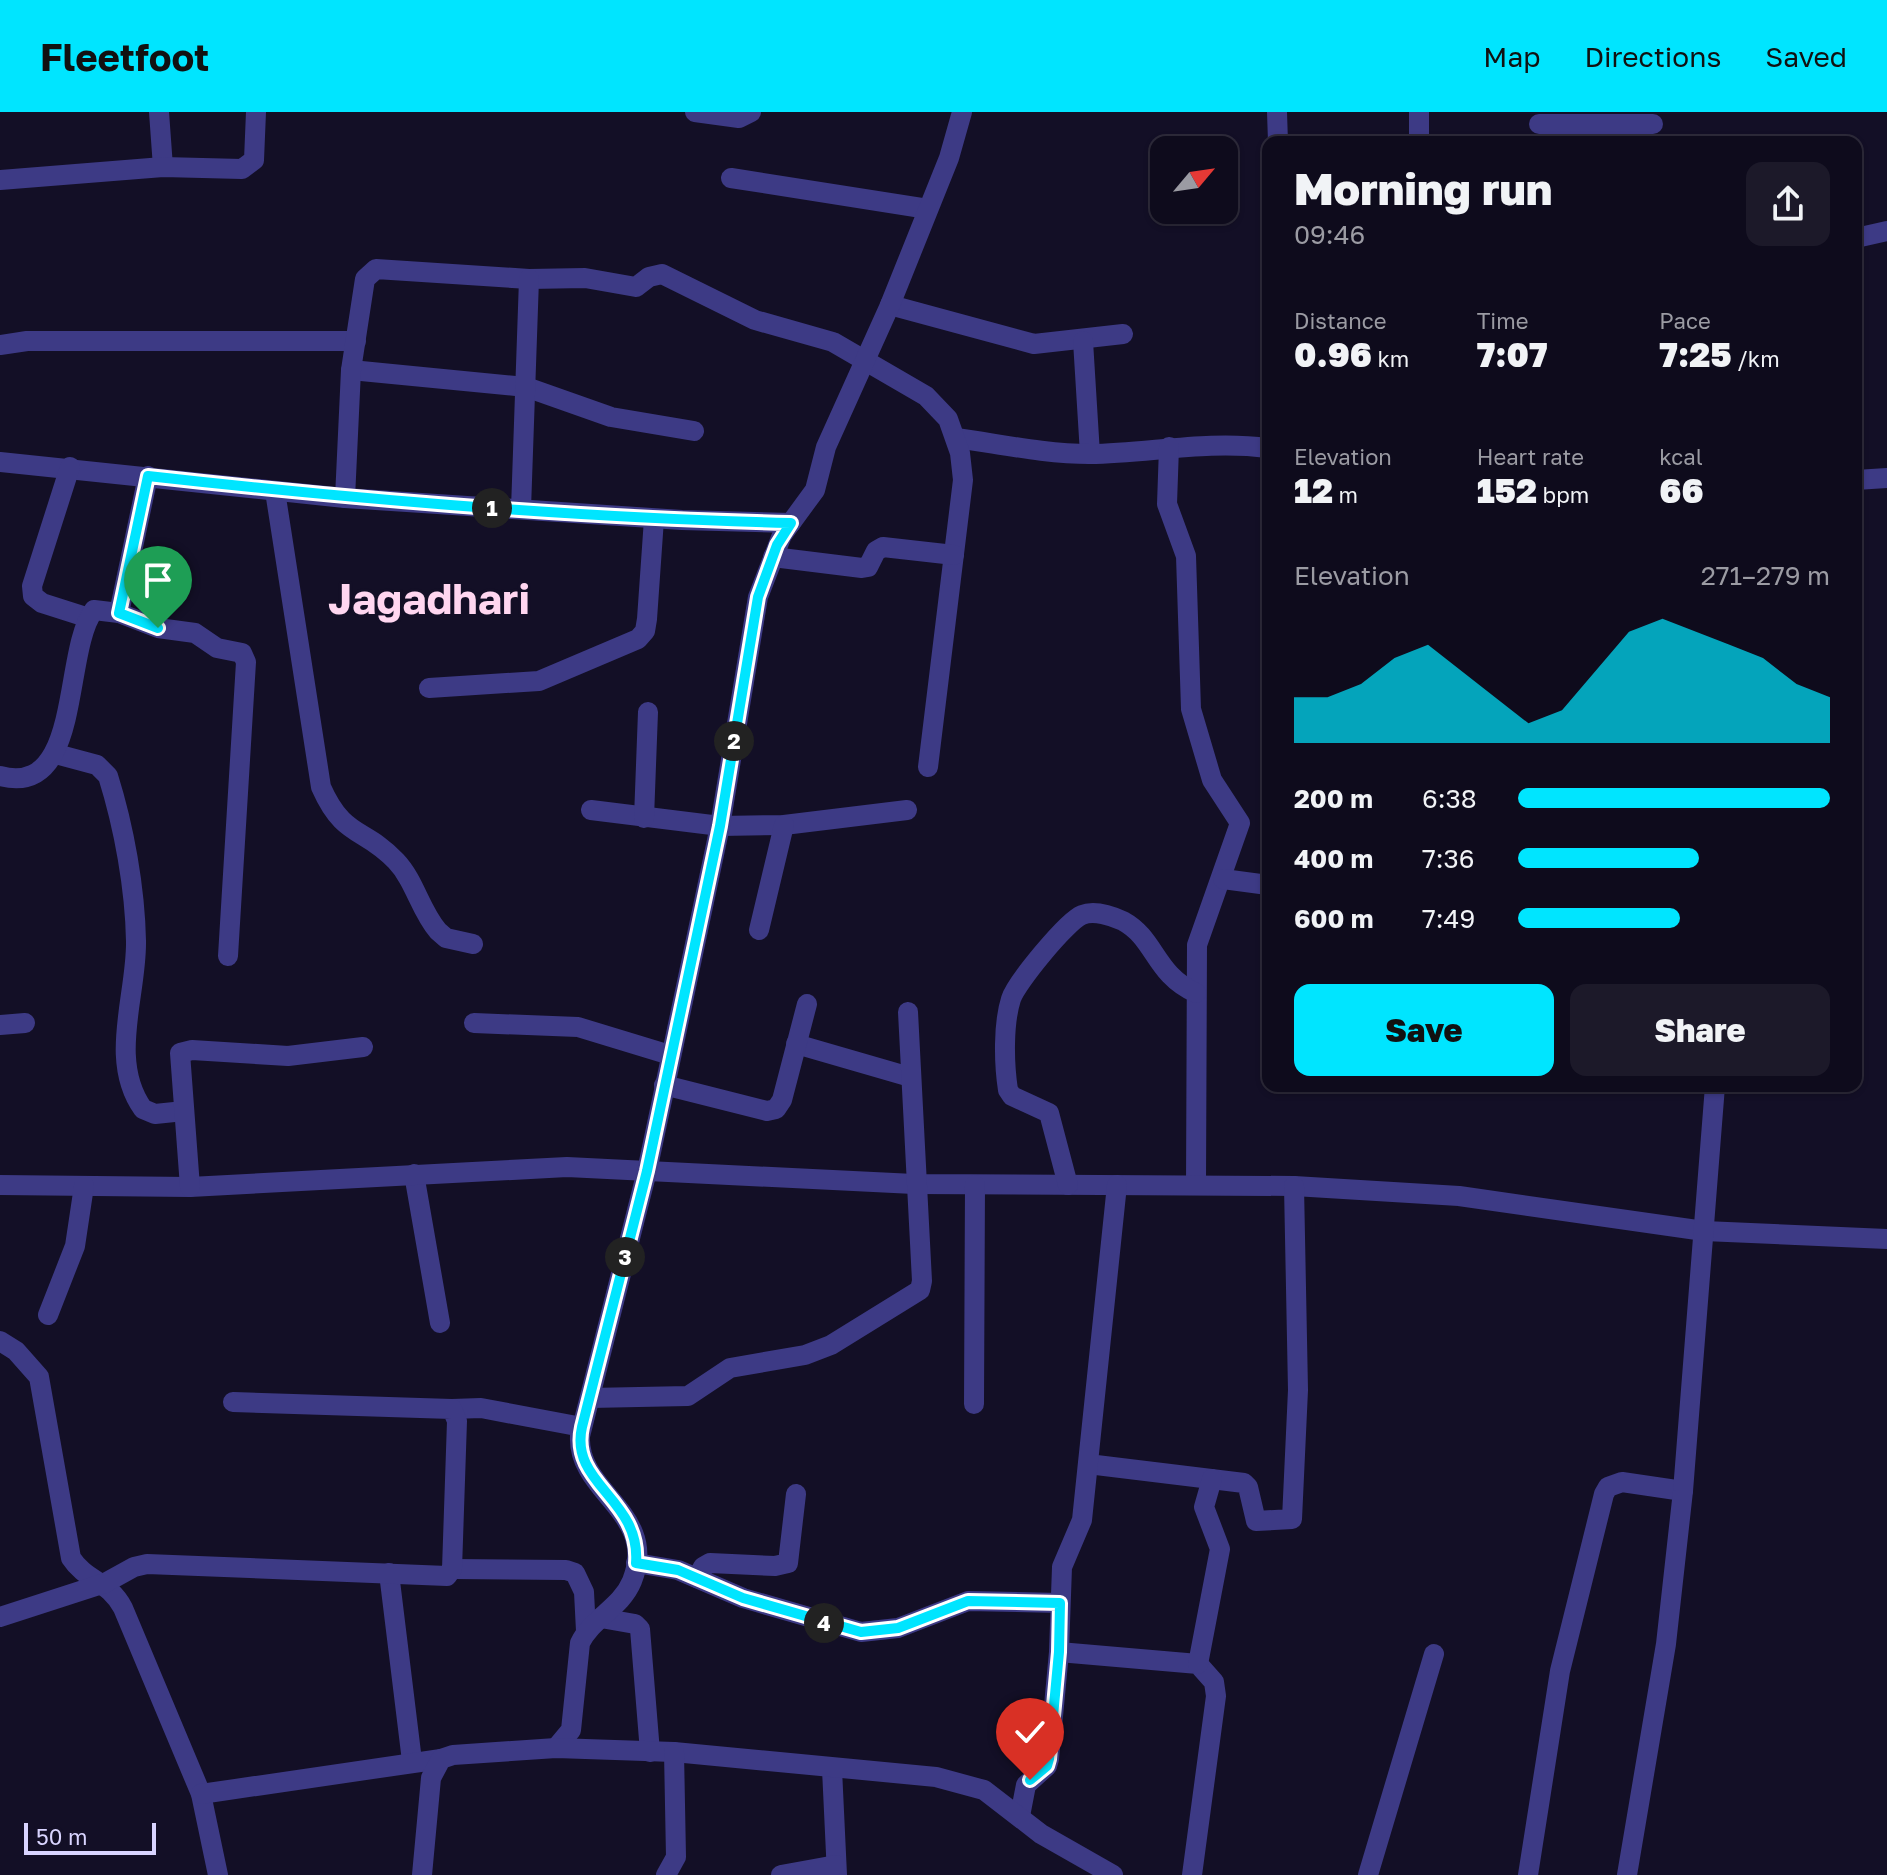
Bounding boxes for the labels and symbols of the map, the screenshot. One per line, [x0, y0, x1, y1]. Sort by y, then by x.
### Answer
north arrow [1150, 136, 1238, 224]
pin: 1 [472, 488, 512, 528]
pin [124, 546, 192, 628]
district label: Jagadhari [328, 573, 530, 623]
pin: 2 [714, 721, 754, 761]
pin: 3 [605, 1237, 645, 1277]
pin: 4 [804, 1603, 844, 1643]
pin [996, 1698, 1064, 1780]
scale bar [24, 1819, 156, 1855]

